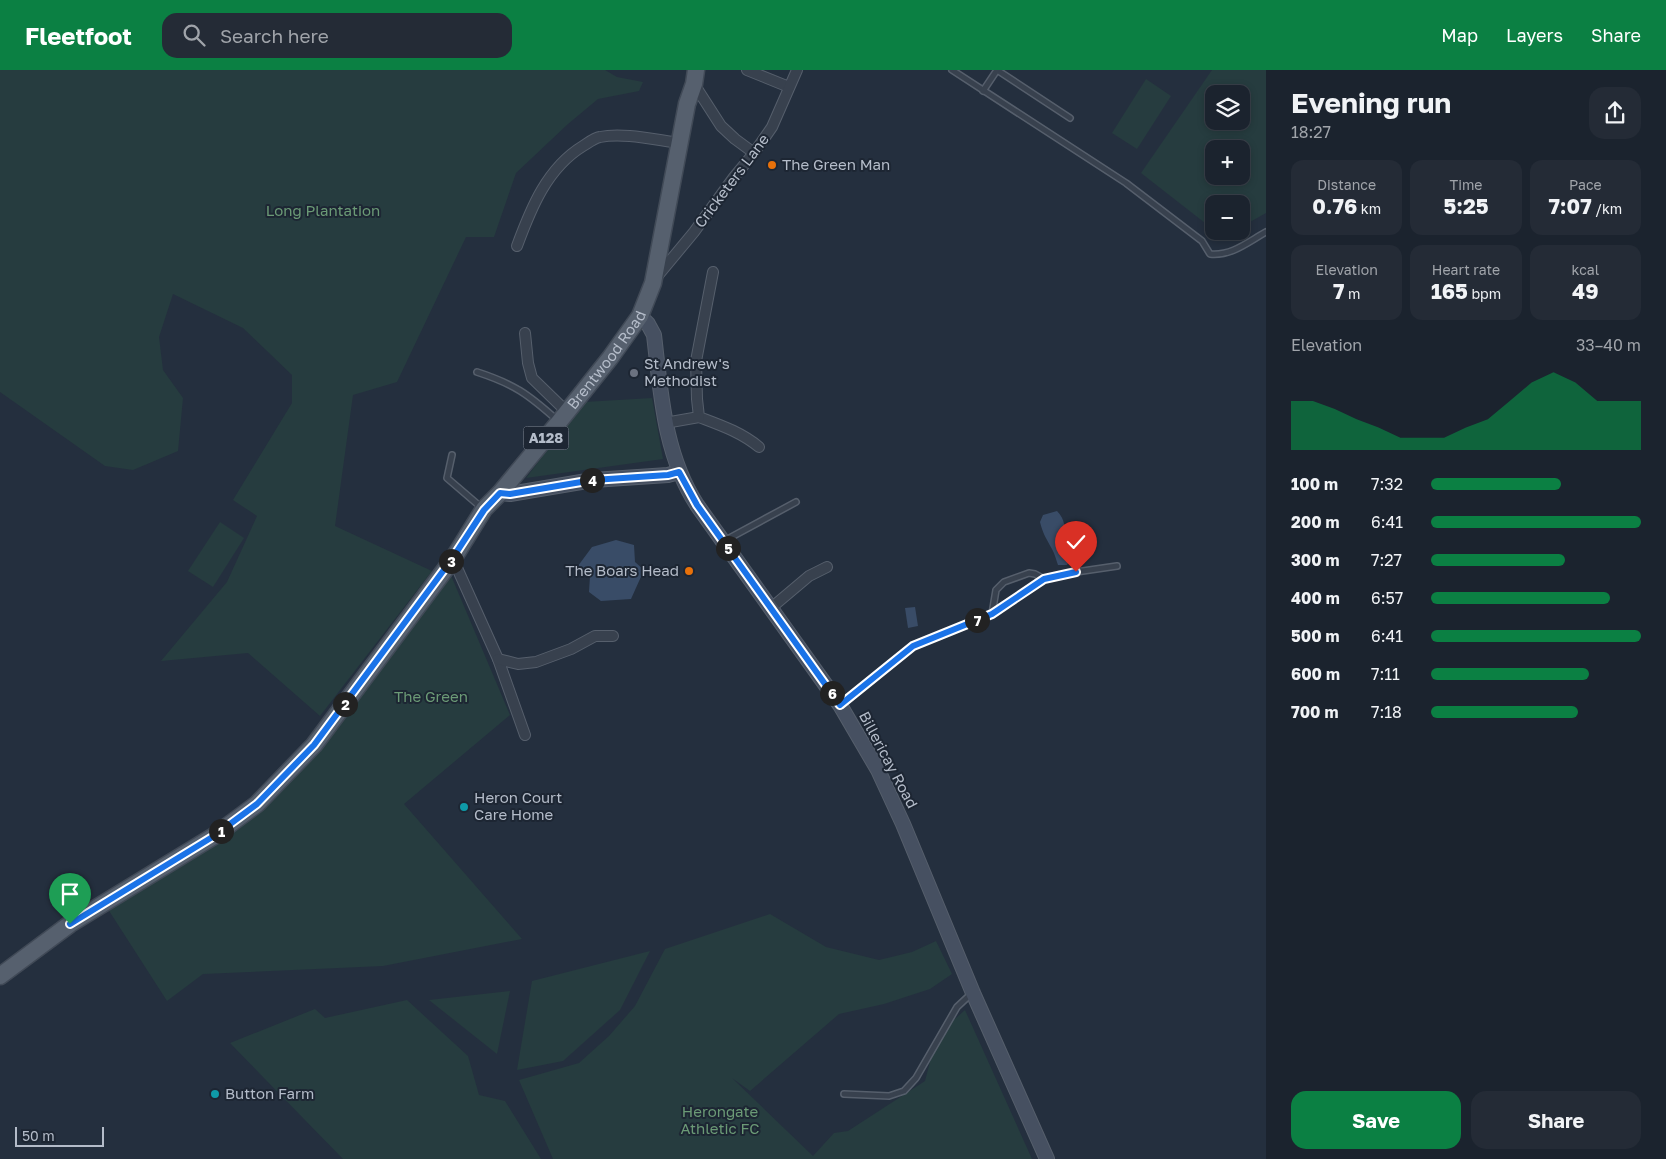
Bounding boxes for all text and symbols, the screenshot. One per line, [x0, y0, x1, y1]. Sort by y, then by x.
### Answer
search box [162, 13, 512, 58]
text: Fleetfoot [25, 21, 132, 50]
icon: search [180, 21, 208, 49]
text: Search here [220, 24, 329, 47]
text: Map [1441, 24, 1478, 46]
text: Layers [1506, 24, 1563, 46]
text: Share [1591, 24, 1641, 46]
map controls [1205, 85, 1250, 240]
button: layers [1205, 85, 1250, 130]
text: Evening run [1291, 86, 1451, 119]
button: share [1589, 87, 1641, 139]
text: 18:27 [1291, 122, 1331, 142]
street label: Cricketers Lane [690, 130, 772, 231]
button: + [1205, 140, 1250, 185]
place label: The Green Man [782, 155, 890, 173]
marker: The Green Man [766, 159, 778, 171]
text: Distance [1317, 176, 1376, 193]
text: Time [1450, 176, 1482, 193]
text: Pace [1569, 176, 1602, 193]
text: 0.76 [1312, 193, 1357, 219]
text: 5:25 [1443, 193, 1489, 219]
text: 7:07 [1548, 193, 1592, 219]
button: − [1205, 195, 1250, 240]
text: km [1357, 200, 1381, 217]
text: /km [1592, 200, 1622, 217]
park label: Long Plantation [266, 201, 380, 219]
text: Elevation [1316, 261, 1378, 278]
text: Heart rate [1432, 261, 1500, 278]
text: kcal [1572, 261, 1599, 278]
text: 7 [1333, 278, 1344, 304]
text: 165 [1431, 278, 1468, 304]
text: 49 [1572, 278, 1599, 304]
text: m [1344, 285, 1360, 302]
text: bpm [1468, 285, 1501, 302]
street label: Brentwood Road [563, 308, 649, 412]
text: Elevation [1291, 335, 1362, 355]
text: 33–40 m [1576, 335, 1641, 355]
place label: St Andrew's Methodist [644, 354, 730, 389]
marker: St Andrew's Methodist [628, 367, 640, 379]
road number: A128 [524, 426, 568, 449]
pin: 4 [580, 468, 604, 492]
text: 4 [588, 472, 597, 489]
text: 100 m [1291, 474, 1338, 494]
text: 7:32 [1371, 474, 1403, 494]
text: 200 m [1291, 512, 1340, 532]
text: 6:41 [1371, 512, 1403, 532]
pin [1055, 521, 1097, 572]
icon: check [1062, 528, 1090, 556]
pin: 5 [716, 536, 740, 560]
text: 5 [724, 540, 733, 557]
pin: 3 [438, 548, 464, 574]
text: 300 m [1291, 550, 1340, 570]
text: 7:27 [1371, 550, 1402, 570]
text: 3 [447, 553, 456, 570]
place label: The Boars Head [565, 561, 679, 579]
marker: The Boars Head [683, 565, 695, 577]
text: 400 m [1291, 588, 1340, 608]
text: 6:57 [1371, 588, 1403, 608]
pin: 7 [964, 608, 990, 632]
text: 7 [974, 612, 981, 629]
text: 500 m [1291, 626, 1340, 646]
text: 6:41 [1371, 626, 1403, 646]
text: 600 m [1291, 664, 1340, 684]
text: 7:11 [1371, 664, 1400, 684]
pin: 6 [820, 680, 844, 706]
text: 6 [828, 685, 837, 702]
park label: The Green [394, 687, 468, 705]
pin: 2 [332, 692, 358, 716]
text: 2 [341, 696, 350, 713]
text: 700 m [1291, 702, 1339, 722]
text: 7:18 [1371, 702, 1402, 722]
street label: Billericay Road [856, 708, 922, 811]
place label: Heron Court Care Home [474, 788, 562, 823]
marker: Heron Court Care Home [458, 801, 470, 813]
pin: 1 [208, 818, 234, 844]
text: 1 [218, 823, 225, 840]
pin [49, 873, 91, 924]
icon: arrive [56, 880, 84, 908]
place label: Button Farm [225, 1084, 314, 1102]
marker: Button Farm [209, 1088, 221, 1100]
button: Save [1291, 1091, 1461, 1149]
button: Share [1471, 1091, 1641, 1149]
park label: Herongate Athletic FC [680, 1102, 760, 1137]
scale bar [15, 1124, 104, 1147]
text: 50 m [22, 1127, 55, 1144]

